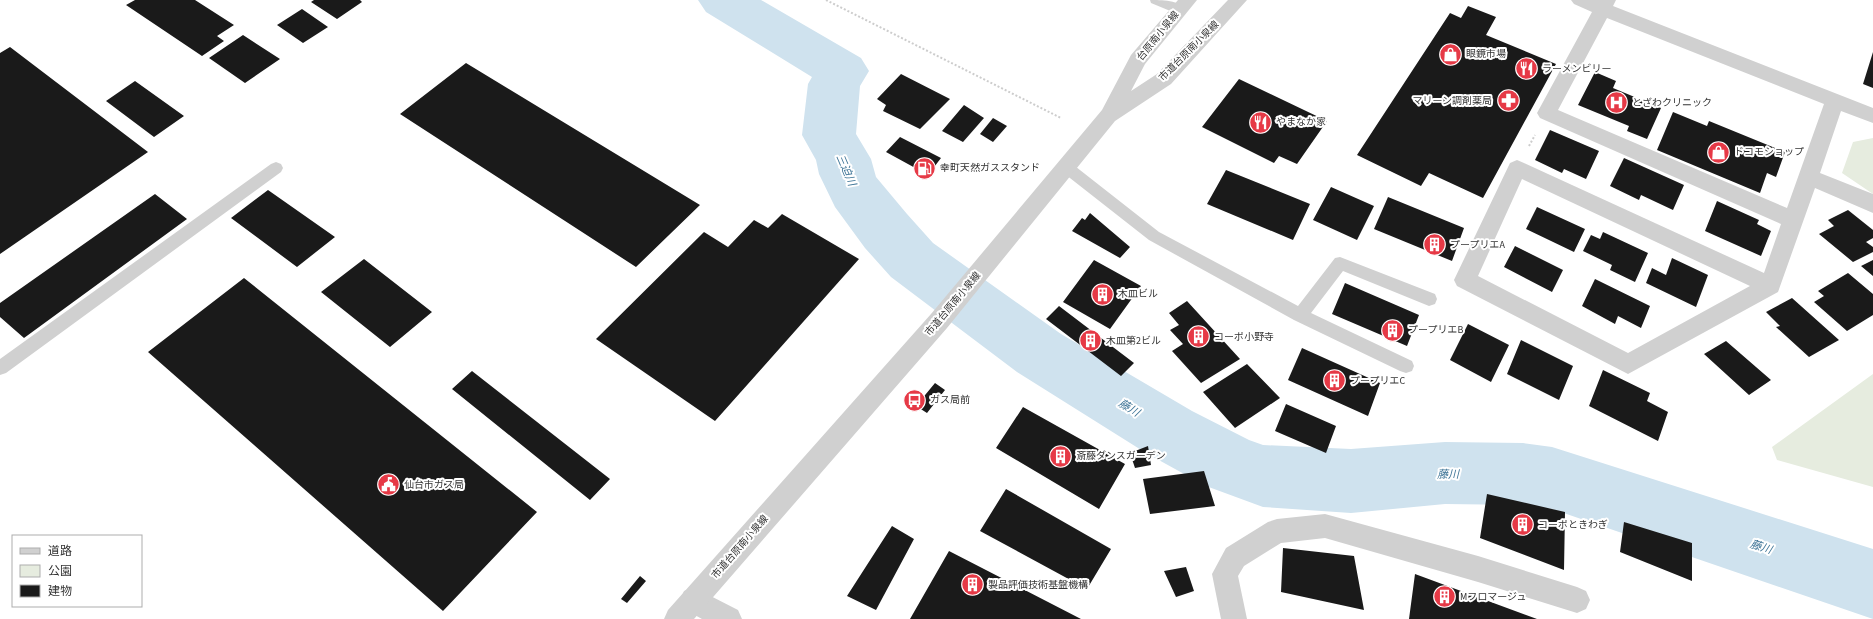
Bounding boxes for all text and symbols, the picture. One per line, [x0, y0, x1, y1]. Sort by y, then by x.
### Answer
street label: 台原南小泉線 [1134, 8, 1182, 64]
street label: 市道台原南小泉線 [1156, 18, 1222, 84]
shop icon: 眼鏡市場 [1438, 41, 1464, 67]
place label: 眼鏡市場 [1466, 47, 1506, 61]
restaurant icon: ラーメンビリー [1513, 56, 1539, 82]
place label: ラーメンビリー [1542, 62, 1612, 76]
pharmacy icon: マリーン調剤薬局 [1495, 88, 1521, 114]
hospital icon: とざわクリニック [1603, 90, 1629, 116]
place label: マリーン調剤薬局 [1413, 94, 1492, 108]
place label: とざわクリニック [1632, 96, 1712, 110]
restaurant icon: やまなか家 [1248, 109, 1274, 135]
place label: やまなか家 [1276, 115, 1326, 129]
shop icon: ドコモショップ [1706, 139, 1732, 165]
place label: ドコモショップ [1734, 145, 1804, 159]
water label: 三迫川 [833, 152, 860, 189]
fuel station icon: 幸町天然ガススタンド [912, 155, 938, 181]
place label: 幸町天然ガススタンド [940, 161, 1040, 175]
building icon: プープリエA [1422, 232, 1448, 258]
place label: プープリエA [1450, 238, 1505, 252]
street label: 市道台原南小泉線 [922, 269, 984, 339]
building icon: 木皿ビル [1089, 281, 1115, 307]
place label: 木皿ビル [1118, 287, 1158, 301]
building icon: プープリエB [1379, 317, 1405, 343]
place label: プープリエB [1408, 323, 1463, 337]
building icon: コーポ小野寺 [1185, 324, 1211, 350]
building icon: 木皿第2ビル [1077, 328, 1103, 354]
place label: コーポ小野寺 [1214, 330, 1274, 344]
place label: 木皿第2ビル [1106, 334, 1161, 348]
building icon: プープリエC [1321, 368, 1347, 394]
place label: プープリエC [1350, 374, 1405, 388]
bus stop icon: ガス局前 [902, 387, 928, 413]
place label: ガス局前 [930, 393, 970, 407]
water label: 藤川 [1116, 396, 1143, 421]
building icon: 斎藤ダンスガーデン [1047, 443, 1073, 469]
place label: 斎藤ダンスガーデン [1076, 449, 1166, 463]
water label: 藤川 [1437, 467, 1460, 482]
public building icon: 仙台市ガス局 [376, 472, 402, 498]
place label: 仙台市ガス局 [404, 478, 464, 492]
street label: 市道台原南小泉線 [708, 512, 772, 582]
building icon: コーポときわぎ [1510, 512, 1536, 538]
place label: コーポときわぎ [1538, 518, 1608, 532]
legend [12, 535, 142, 607]
water label: 藤川 [1748, 536, 1775, 558]
text: 道路 [48, 543, 72, 560]
text: 公園 [48, 563, 72, 580]
building icon: 製品評価技術基盤機構 [959, 572, 985, 598]
place label: 製品評価技術基盤機構 [988, 578, 1088, 592]
text: 建物 [48, 583, 72, 600]
building icon: Mフロマージュ [1432, 584, 1458, 610]
place label: Mフロマージュ [1460, 590, 1526, 604]

